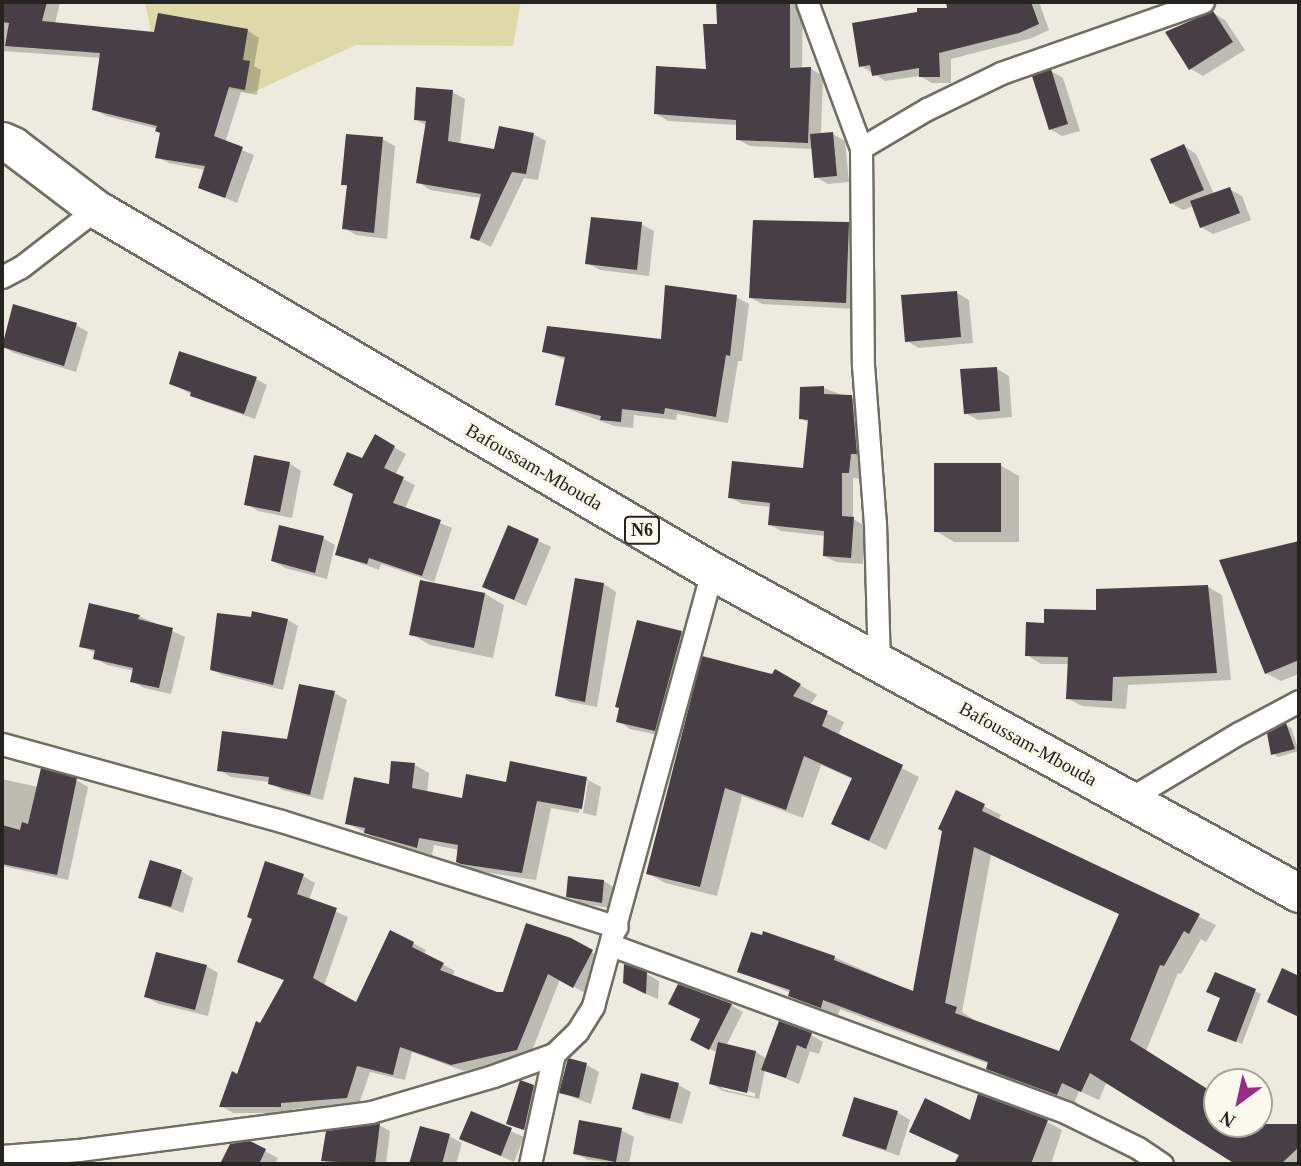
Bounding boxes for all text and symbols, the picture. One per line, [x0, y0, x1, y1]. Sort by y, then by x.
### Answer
street label: Bafoussam-Mbouda [462, 419, 606, 515]
road number: N6 [623, 516, 661, 544]
street label: Bafoussam-Mbouda [955, 697, 1101, 791]
north arrow [1203, 1068, 1273, 1138]
text: N [1216, 1107, 1239, 1132]

